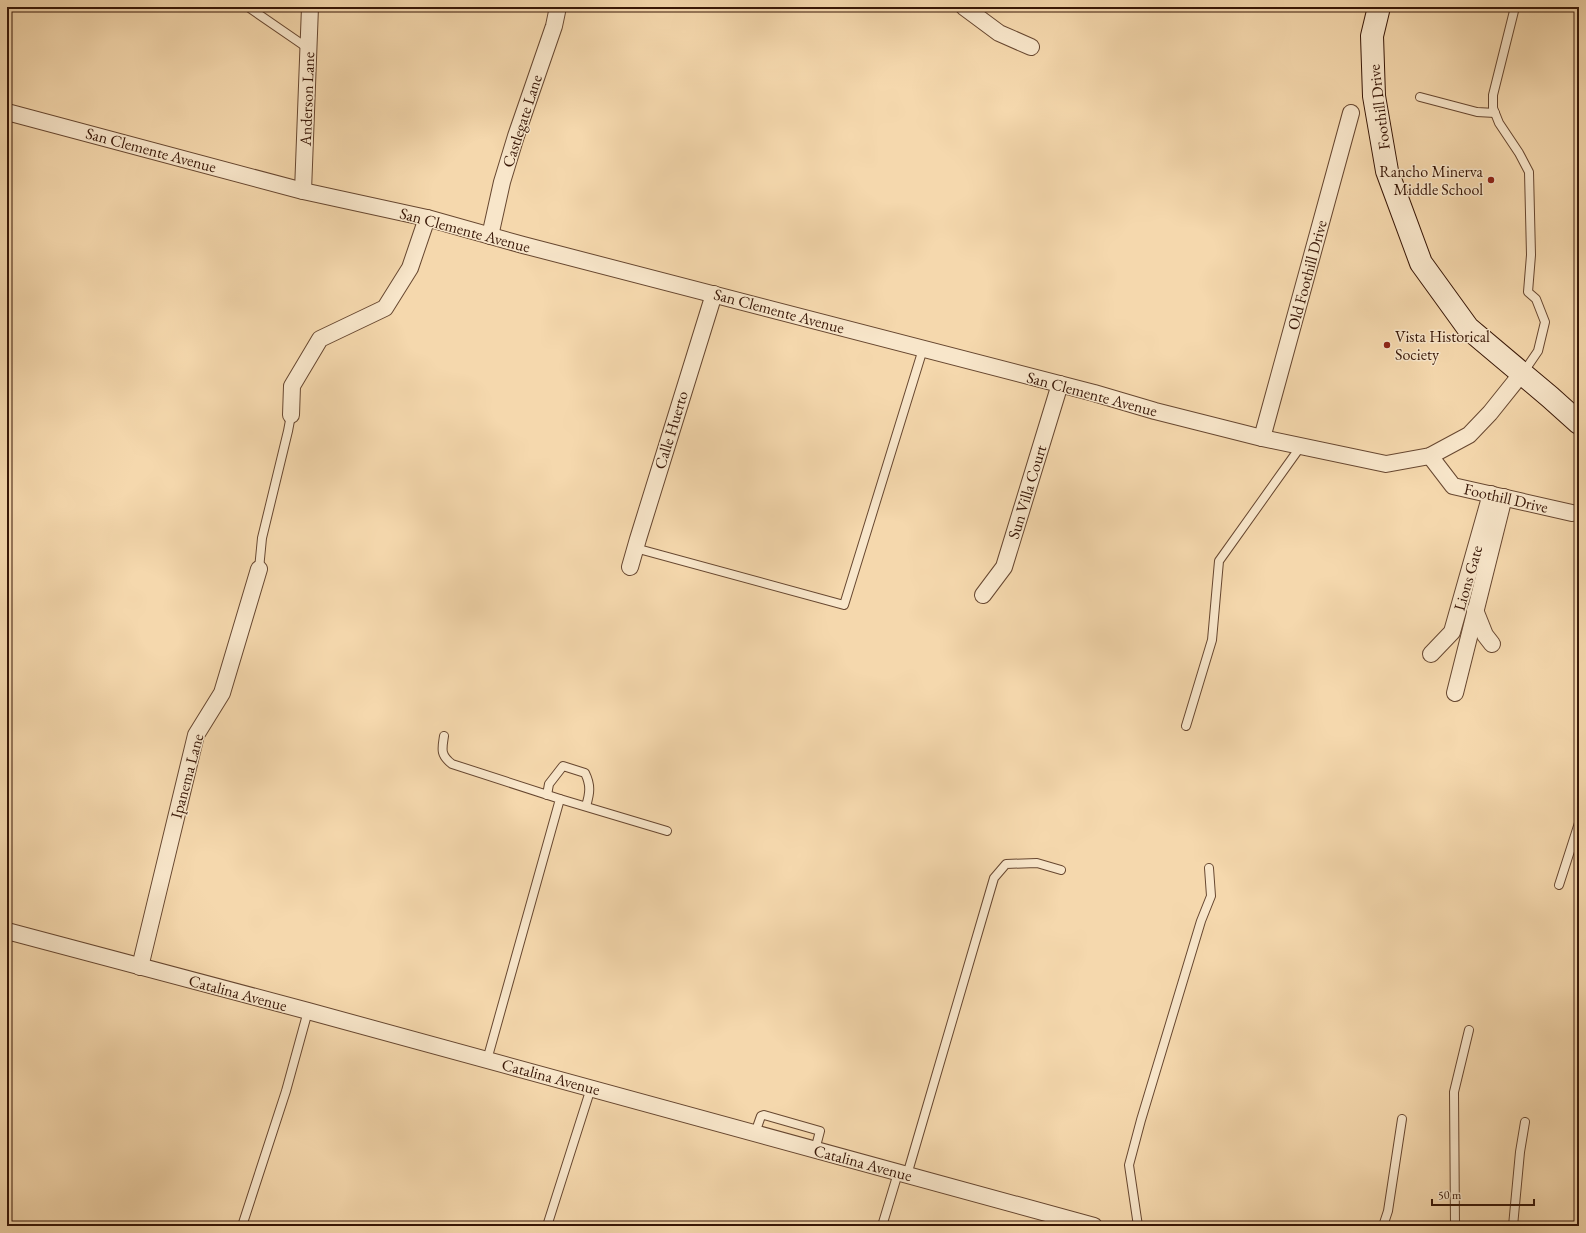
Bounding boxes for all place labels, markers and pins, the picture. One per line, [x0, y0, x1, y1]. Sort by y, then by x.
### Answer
place label: Rancho Minerva Middle School [1379, 161, 1484, 200]
marker: Rancho Minerva Middle School [1486, 175, 1496, 185]
place label: Vista Historical Society [1395, 326, 1490, 365]
marker: Vista Historical Society [1382, 340, 1392, 350]

